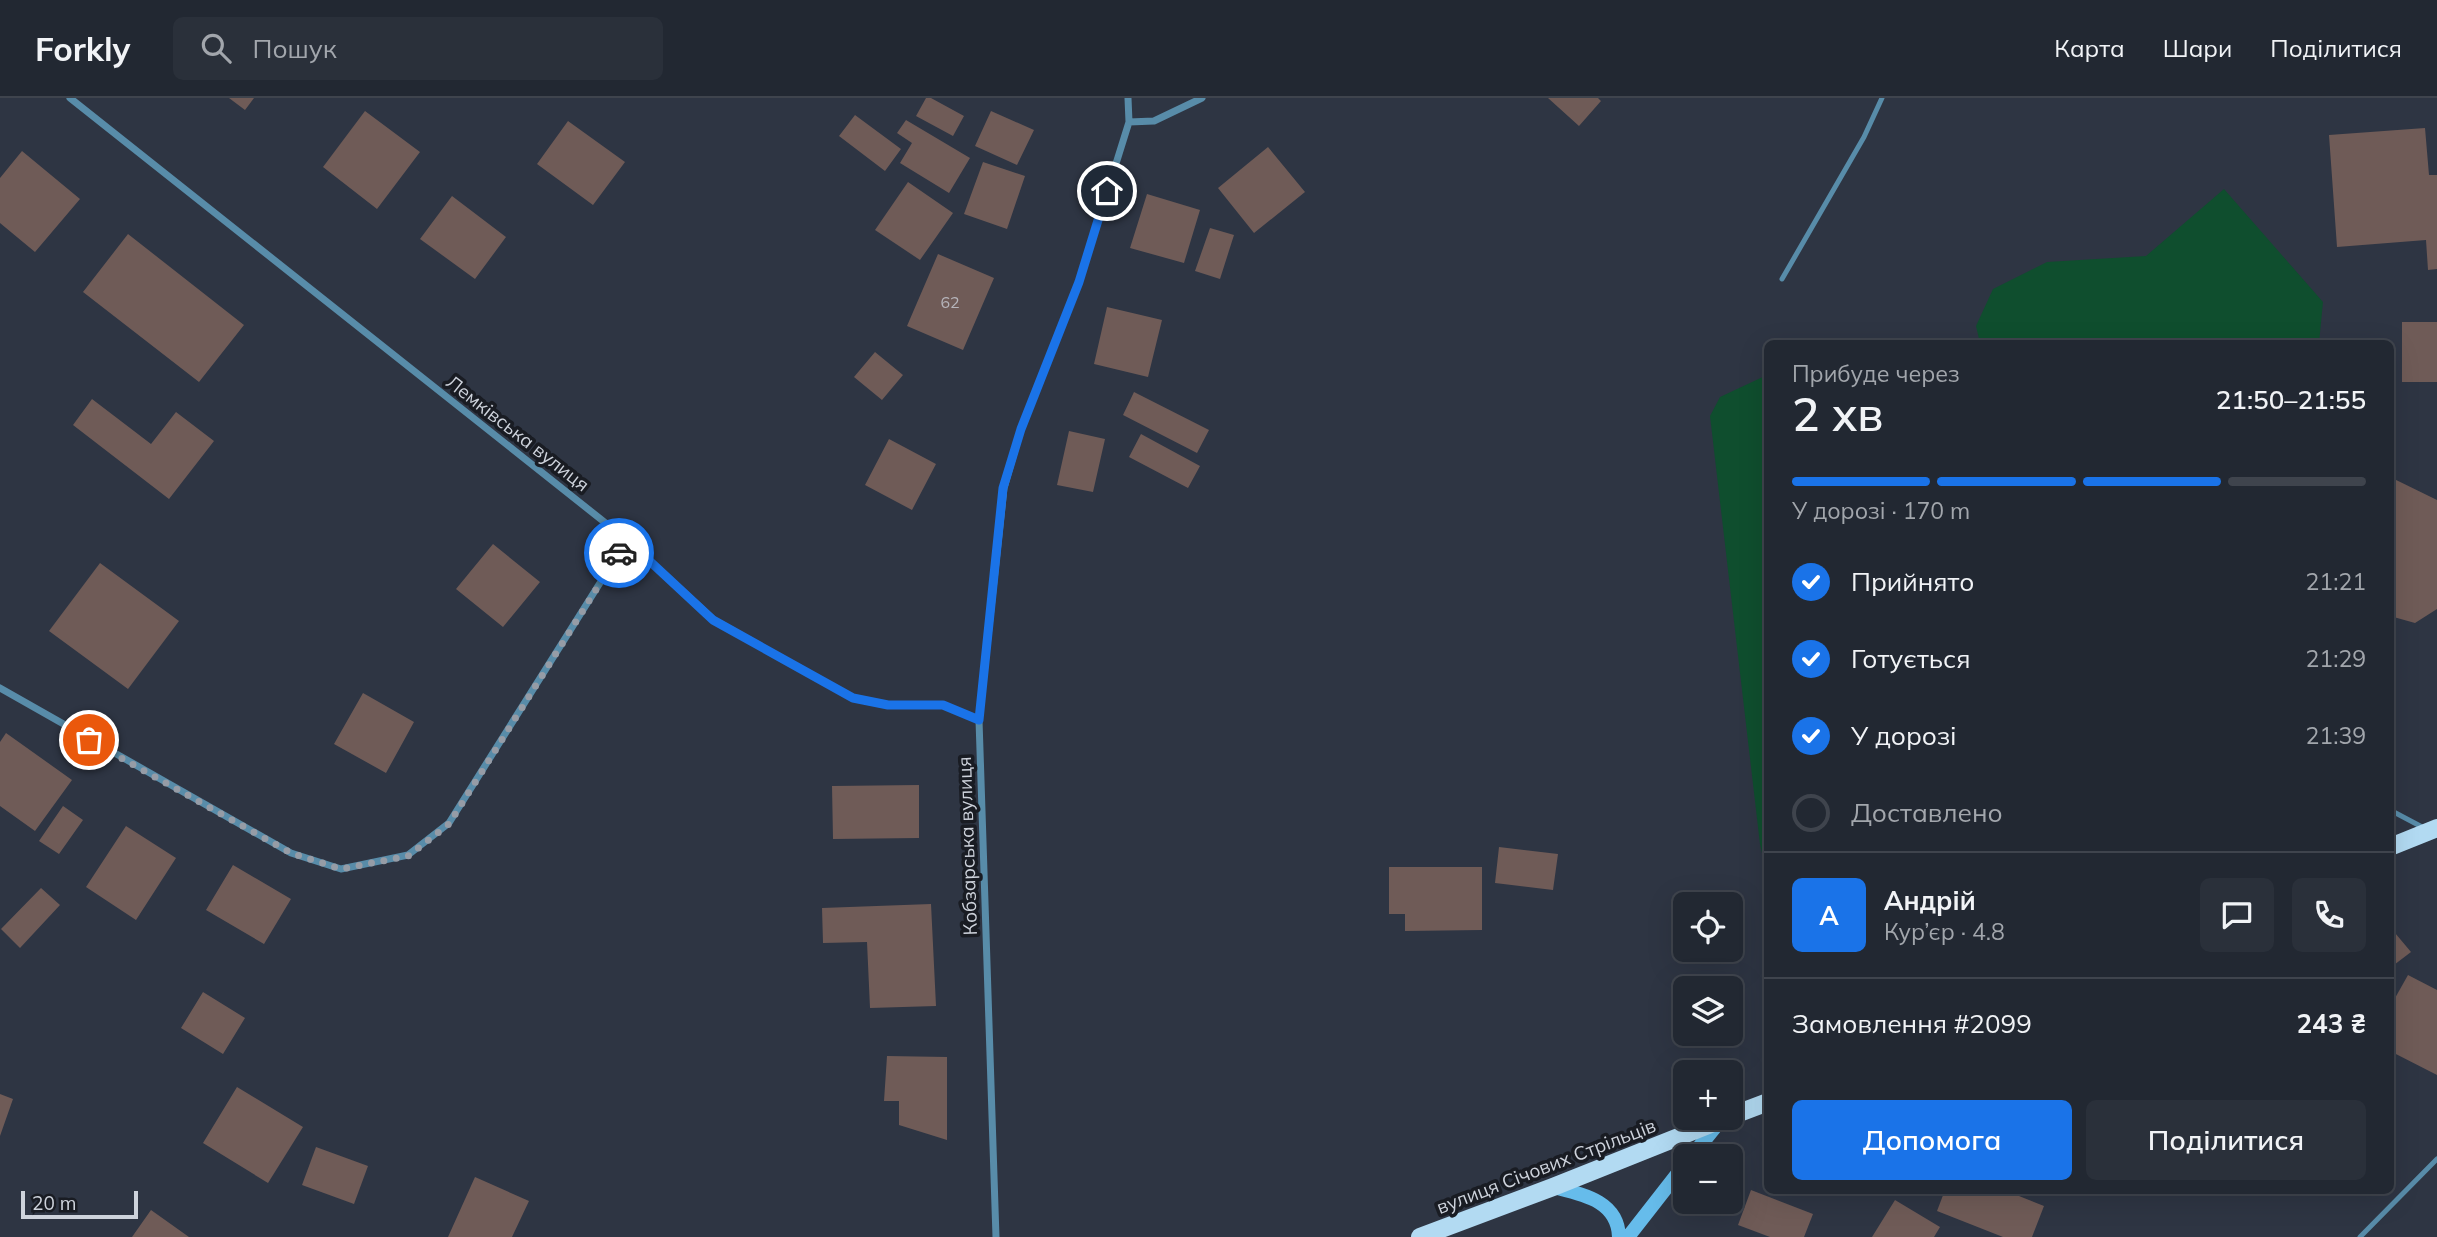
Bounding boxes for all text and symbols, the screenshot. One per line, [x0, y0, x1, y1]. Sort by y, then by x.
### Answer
search box [173, 17, 663, 80]
text: Forkly [35, 28, 131, 69]
icon: search [197, 29, 235, 67]
text: Пошук [253, 32, 337, 65]
text: Карта [2054, 33, 2125, 63]
text: Шари [2163, 33, 2232, 63]
text: Поділитися [2270, 33, 2402, 63]
pin [1077, 161, 1137, 221]
icon: home [1088, 172, 1126, 210]
house number: 62 [940, 292, 960, 312]
text: Прибуде через [1792, 359, 1960, 388]
street label: Лемківська вулиця [442, 370, 594, 496]
text: 21:50–21:55 [2216, 383, 2366, 416]
text: 2 хв [1792, 385, 1883, 443]
text: У дорозі · 170 m [1792, 496, 1970, 525]
courier [584, 518, 654, 588]
icon: car [600, 534, 638, 572]
icon: check [1792, 563, 1830, 601]
text: Прийнято [1851, 565, 1974, 598]
text: 21:21 [2306, 567, 2366, 596]
icon: check [1792, 640, 1830, 678]
text: Готується [1851, 642, 1970, 675]
text: 21:29 [2306, 644, 2366, 673]
pin [59, 710, 119, 770]
icon: check [1792, 717, 1830, 755]
text: У дорозі [1851, 719, 1957, 752]
icon: bag [70, 721, 108, 759]
text: 21:39 [2306, 721, 2366, 750]
street label: Кобзарська вулиця [952, 756, 982, 936]
text: Доставлено [1851, 796, 2003, 829]
button: chat [2200, 878, 2274, 952]
button: phone [2292, 878, 2366, 952]
text: Андрій [1884, 884, 1976, 917]
map controls [1673, 892, 1743, 1214]
button: locate [1673, 892, 1743, 962]
text: А [1819, 899, 1839, 932]
text: Кур’єр · 4.8 [1884, 917, 2005, 946]
button: layers [1673, 976, 1743, 1046]
text: Замовлення #2099 [1792, 1007, 2032, 1040]
text: 243 ₴ [2296, 1007, 2366, 1040]
button: + [1673, 1060, 1743, 1130]
button: Допомога [1792, 1100, 2072, 1180]
button: Поділитися [2086, 1100, 2366, 1180]
street label: вулиця Січових Стрільців [1433, 1113, 1659, 1219]
button: − [1673, 1144, 1743, 1214]
scale bar [21, 1188, 138, 1220]
text: 20 m [32, 1191, 76, 1215]

